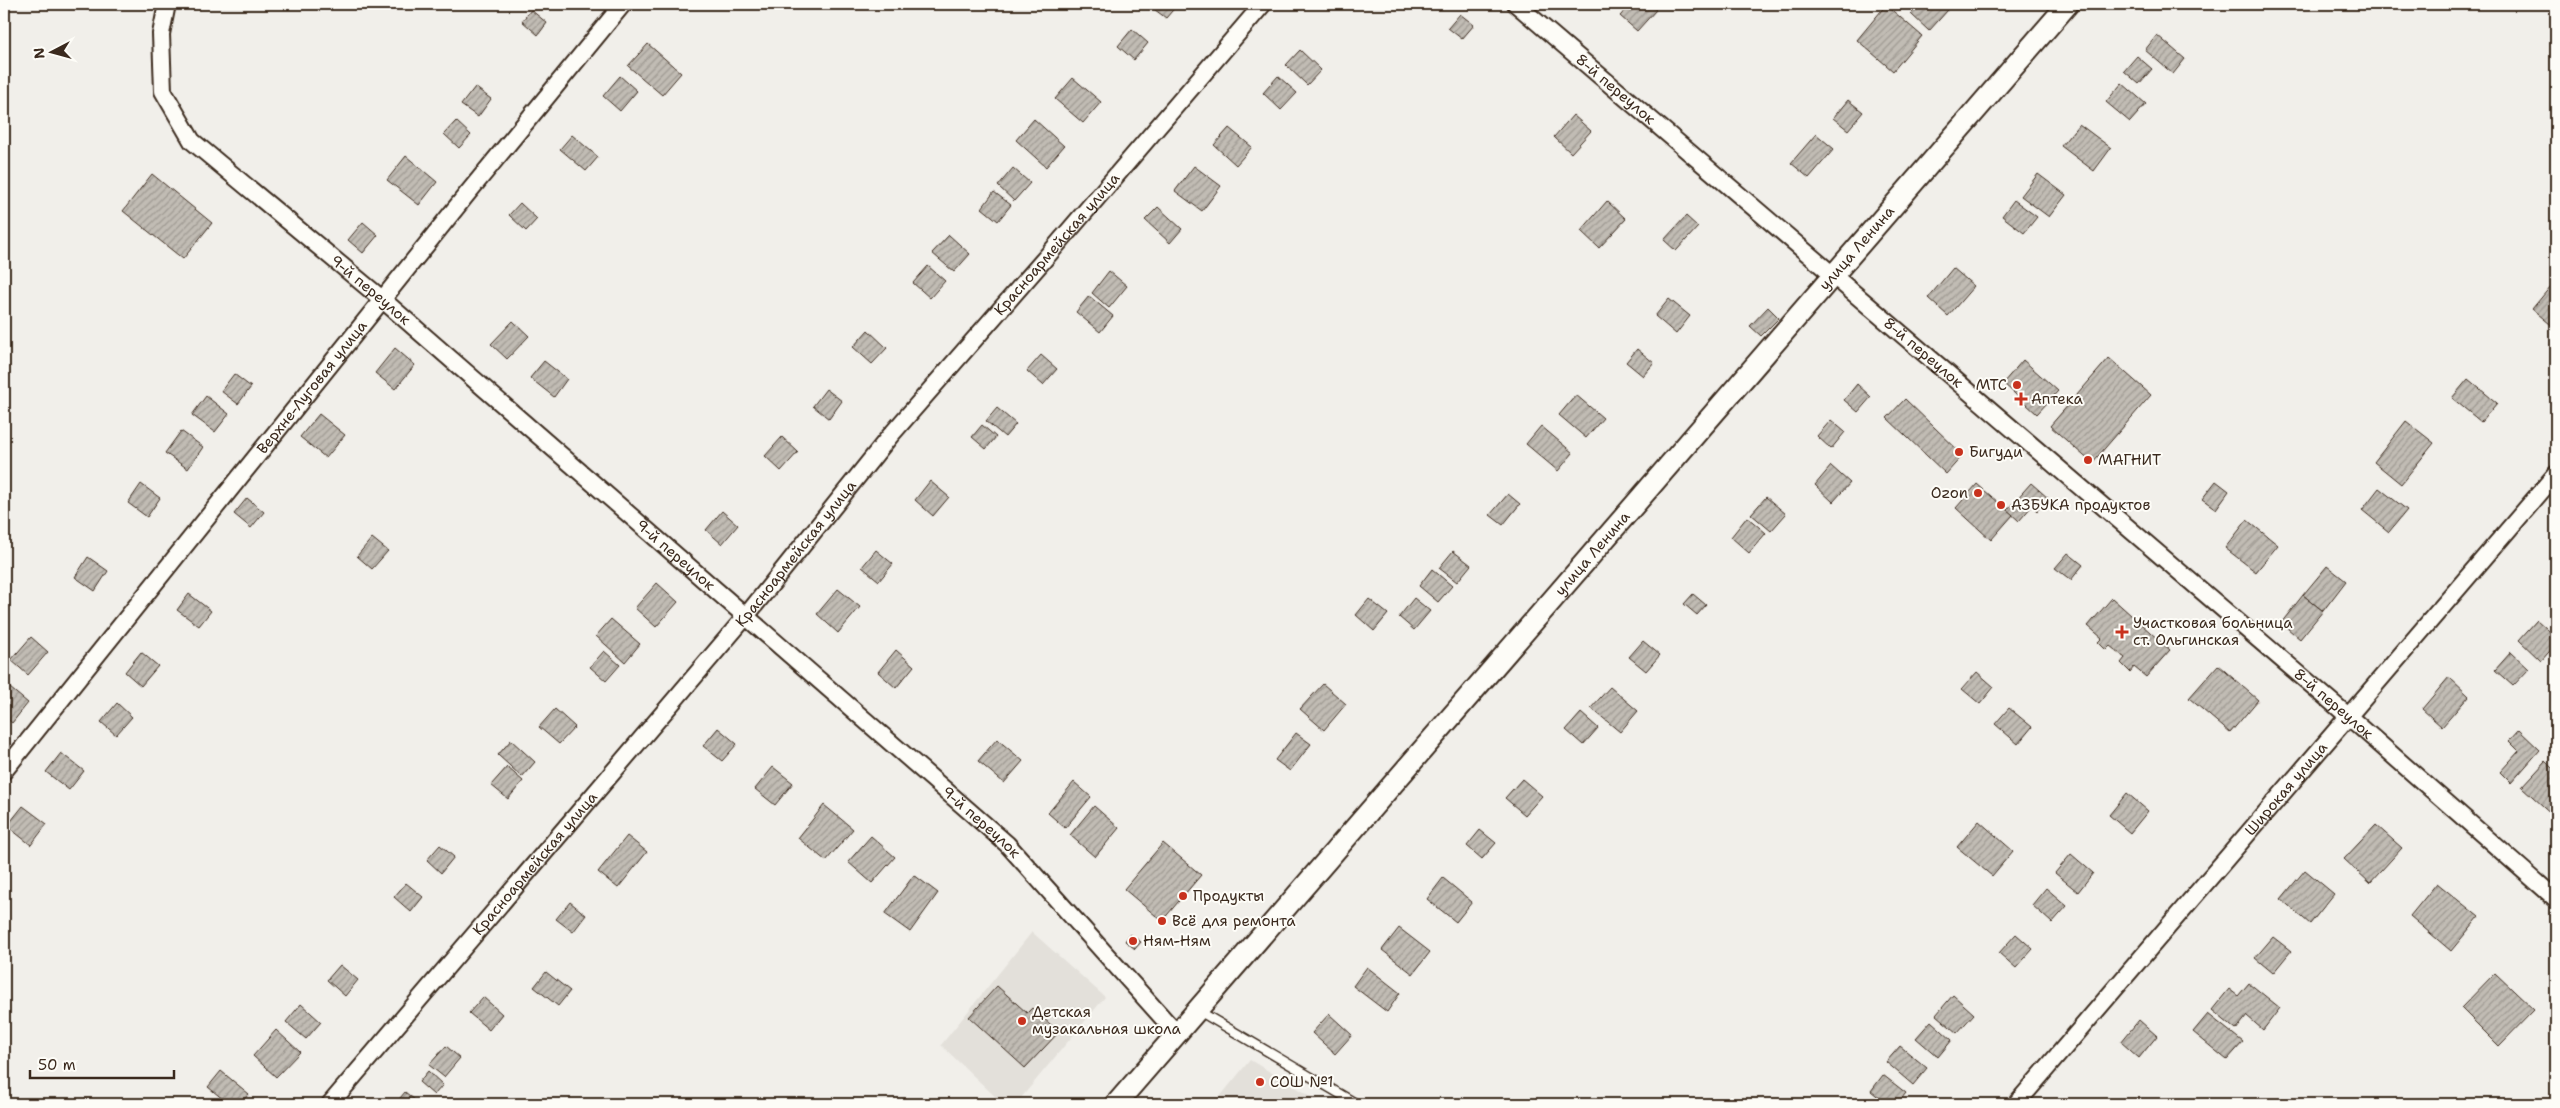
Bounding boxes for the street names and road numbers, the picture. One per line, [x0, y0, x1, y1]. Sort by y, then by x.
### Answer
street label: 8-й переулок [1571, 49, 1660, 129]
street label: Красноармейская улица [990, 168, 1125, 320]
street label: улица Ленина [1815, 201, 1899, 294]
street label: 9-й переулок [326, 250, 415, 330]
street label: 8-й переулок [1879, 313, 1967, 392]
street label: Верхне-Луговая улица [252, 316, 372, 458]
street label: Красноармейская улица [731, 476, 861, 631]
street label: улица Ленина [1550, 507, 1635, 600]
street label: 9-й переулок [632, 515, 719, 595]
street label: 8-й переулок [2289, 664, 2377, 744]
street label: Широкая улица [2240, 737, 2332, 840]
street label: 9-й переулок [938, 782, 1025, 862]
street label: Красноармейская улица [468, 787, 602, 939]

